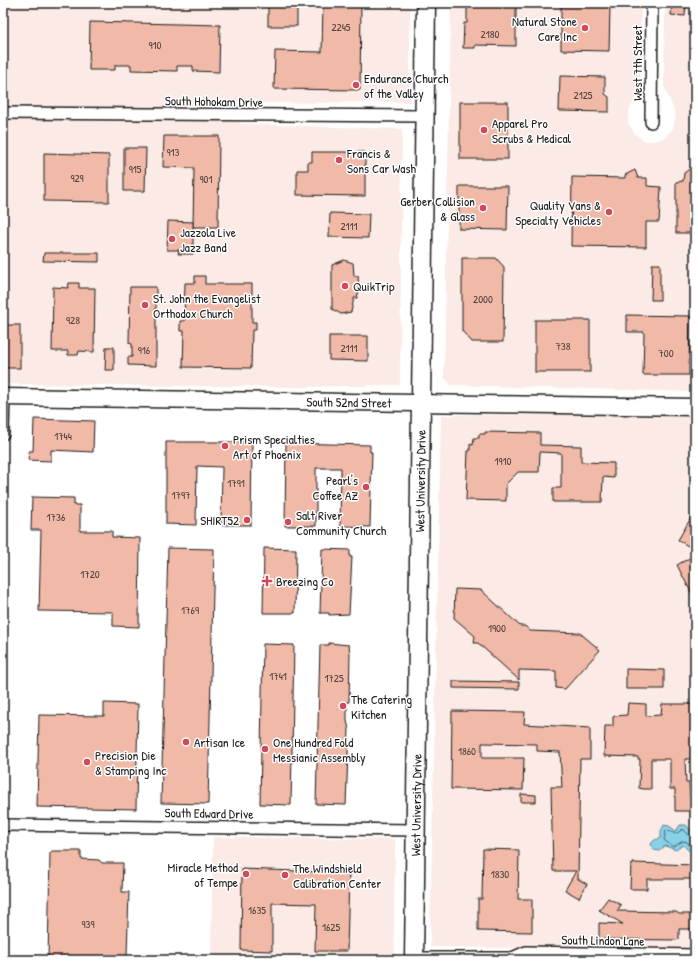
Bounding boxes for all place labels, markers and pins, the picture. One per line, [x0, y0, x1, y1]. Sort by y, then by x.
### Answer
place label: Natural Stone Care Inc [512, 12, 577, 45]
marker: Natural Stone Care Inc [580, 23, 590, 33]
place label: Endurance Church of the Valley [364, 69, 449, 102]
marker: Endurance Church of the Valley [351, 80, 361, 90]
place label: Apparel Pro Scrubs & Medical [492, 114, 571, 147]
marker: Apparel Pro Scrubs & Medical [479, 125, 489, 135]
place label: Francis & Sons Car Wash [346, 144, 416, 177]
marker: Francis & Sons Car Wash [334, 155, 344, 165]
place label: Gerber Collision & Glass [400, 192, 475, 225]
place label: Quality Vans & Specialty Vehicles [515, 196, 601, 229]
marker: Gerber Collision & Glass [478, 203, 488, 213]
marker: Quality Vans & Specialty Vehicles [604, 207, 614, 217]
place label: Jazzola Live Jazz Band [180, 223, 236, 256]
marker: Jazzola Live Jazz Band [167, 234, 177, 244]
place label: QuikTrip [353, 277, 395, 295]
marker: QuikTrip [340, 281, 350, 291]
place label: St. John the Evangelist Orthodox Church [153, 289, 261, 322]
marker: St. John the Evangelist Orthodox Church [140, 300, 150, 310]
place label: Prism Specialties Art of Phoenix [233, 430, 315, 463]
marker: Prism Specialties Art of Phoenix [220, 441, 230, 451]
place label: Pearl's Coffee AZ [313, 471, 358, 504]
marker: Pearl's Coffee AZ [361, 482, 371, 492]
place label: Salt River Community Church [296, 506, 387, 539]
place label: SHIRT52 [200, 511, 239, 529]
marker: SHIRT52 [242, 515, 252, 525]
marker: Salt River Community Church [283, 517, 293, 527]
place label: Breezing Co [276, 572, 333, 590]
marker: Breezing Co [261, 575, 273, 587]
place label: The Catering Kitchen [351, 690, 412, 723]
marker: The Catering Kitchen [338, 701, 348, 711]
place label: Artisan Ice [194, 733, 245, 751]
place label: One Hundred Fold Messianic Assembly [273, 733, 366, 766]
marker: Artisan Ice [181, 737, 191, 747]
marker: One Hundred Fold Messianic Assembly [260, 744, 270, 754]
place label: Precision Die & Stamping Inc [95, 746, 166, 779]
marker: Precision Die & Stamping Inc [82, 757, 92, 767]
place label: Miracle Method of Tempe [167, 858, 238, 891]
place label: The Windshield Calibration Center [293, 859, 381, 892]
marker: Miracle Method of Tempe [241, 869, 251, 879]
marker: The Windshield Calibration Center [280, 870, 290, 880]

